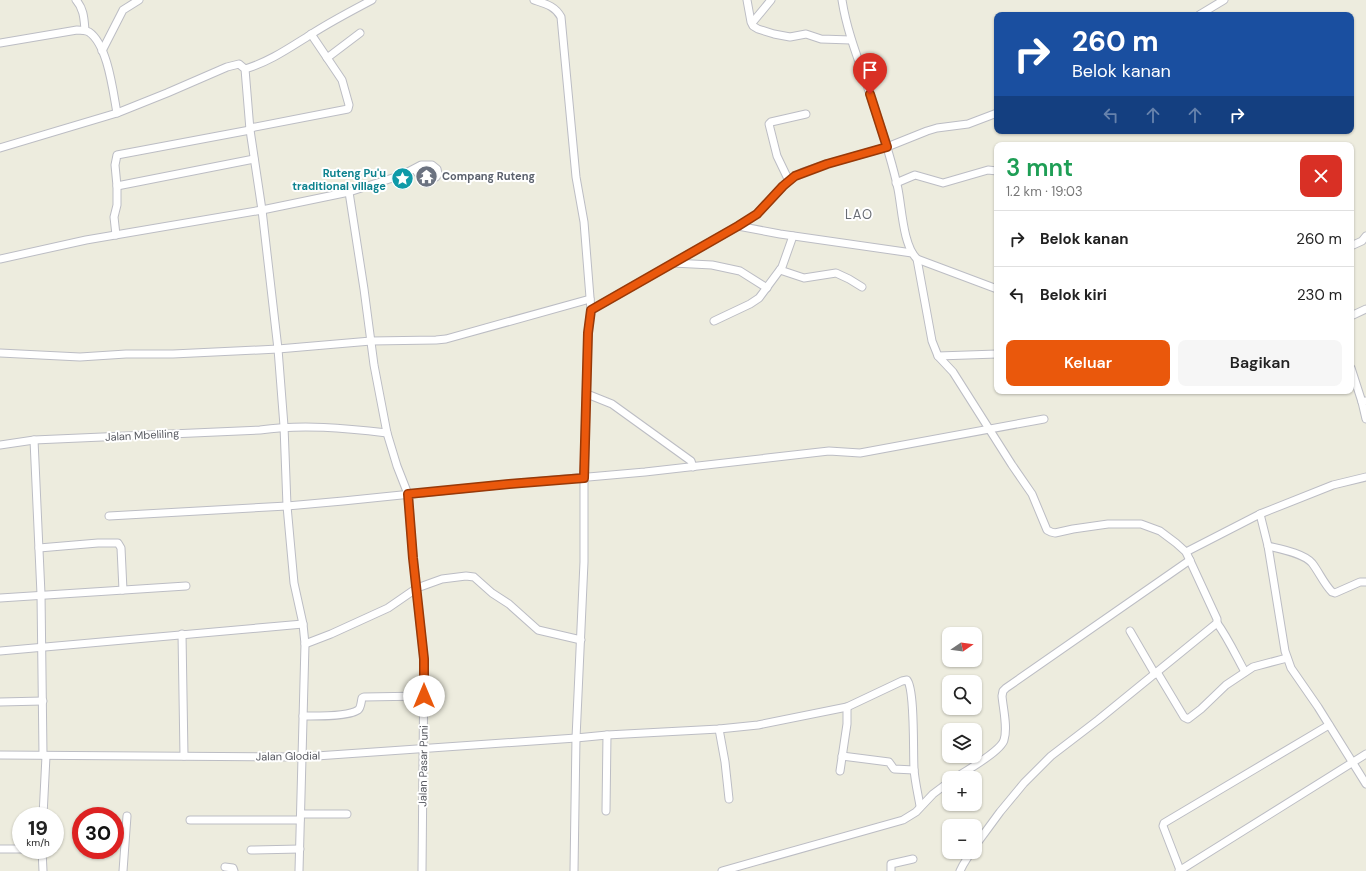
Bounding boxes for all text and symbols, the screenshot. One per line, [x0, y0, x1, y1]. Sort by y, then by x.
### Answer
text: 260 m [1072, 23, 1159, 60]
icon: right [1006, 28, 1058, 80]
pin [853, 53, 887, 94]
icon: arrive [859, 59, 881, 81]
text: Belok kanan [1072, 59, 1171, 83]
icon: left [1100, 104, 1122, 126]
icon: ahead [1142, 104, 1164, 126]
icon: ahead [1184, 104, 1206, 126]
icon: right [1226, 104, 1248, 126]
text: 3 mnt [1006, 152, 1073, 183]
button: close [1300, 155, 1342, 197]
temple icon: Compang Ruteng [413, 163, 439, 189]
place label: Ruteng Pu'u traditional village [292, 166, 386, 193]
place icon: Ruteng Pu'u traditional village [389, 166, 415, 192]
place label: Compang Ruteng [442, 169, 536, 183]
text: 1.2 km · 19:03 [1006, 183, 1083, 200]
district label: LAO [845, 206, 873, 223]
icon: right [1006, 228, 1028, 250]
text: Belok kanan [1040, 229, 1128, 249]
text: 260 m [1296, 229, 1342, 249]
icon: left [1006, 284, 1028, 306]
text: Belok kiri [1040, 285, 1107, 305]
text: 230 m [1297, 285, 1342, 305]
button: Keluar [1006, 340, 1170, 386]
button: Bagikan [1178, 340, 1342, 386]
street label: Jalan Mbeliling [105, 426, 179, 444]
north arrow [942, 627, 982, 667]
map controls [942, 627, 982, 859]
position arrow [403, 675, 445, 717]
button: search [942, 675, 982, 715]
button: layers [942, 723, 982, 763]
street label: Jalan Pasar Puni [415, 725, 431, 807]
street label: Jalan Glodial [256, 748, 320, 764]
button: + [942, 771, 982, 811]
speed limit sign: 30 [72, 807, 124, 859]
text: 19 [28, 815, 48, 841]
button: − [942, 819, 982, 859]
text: km/h [26, 836, 50, 849]

